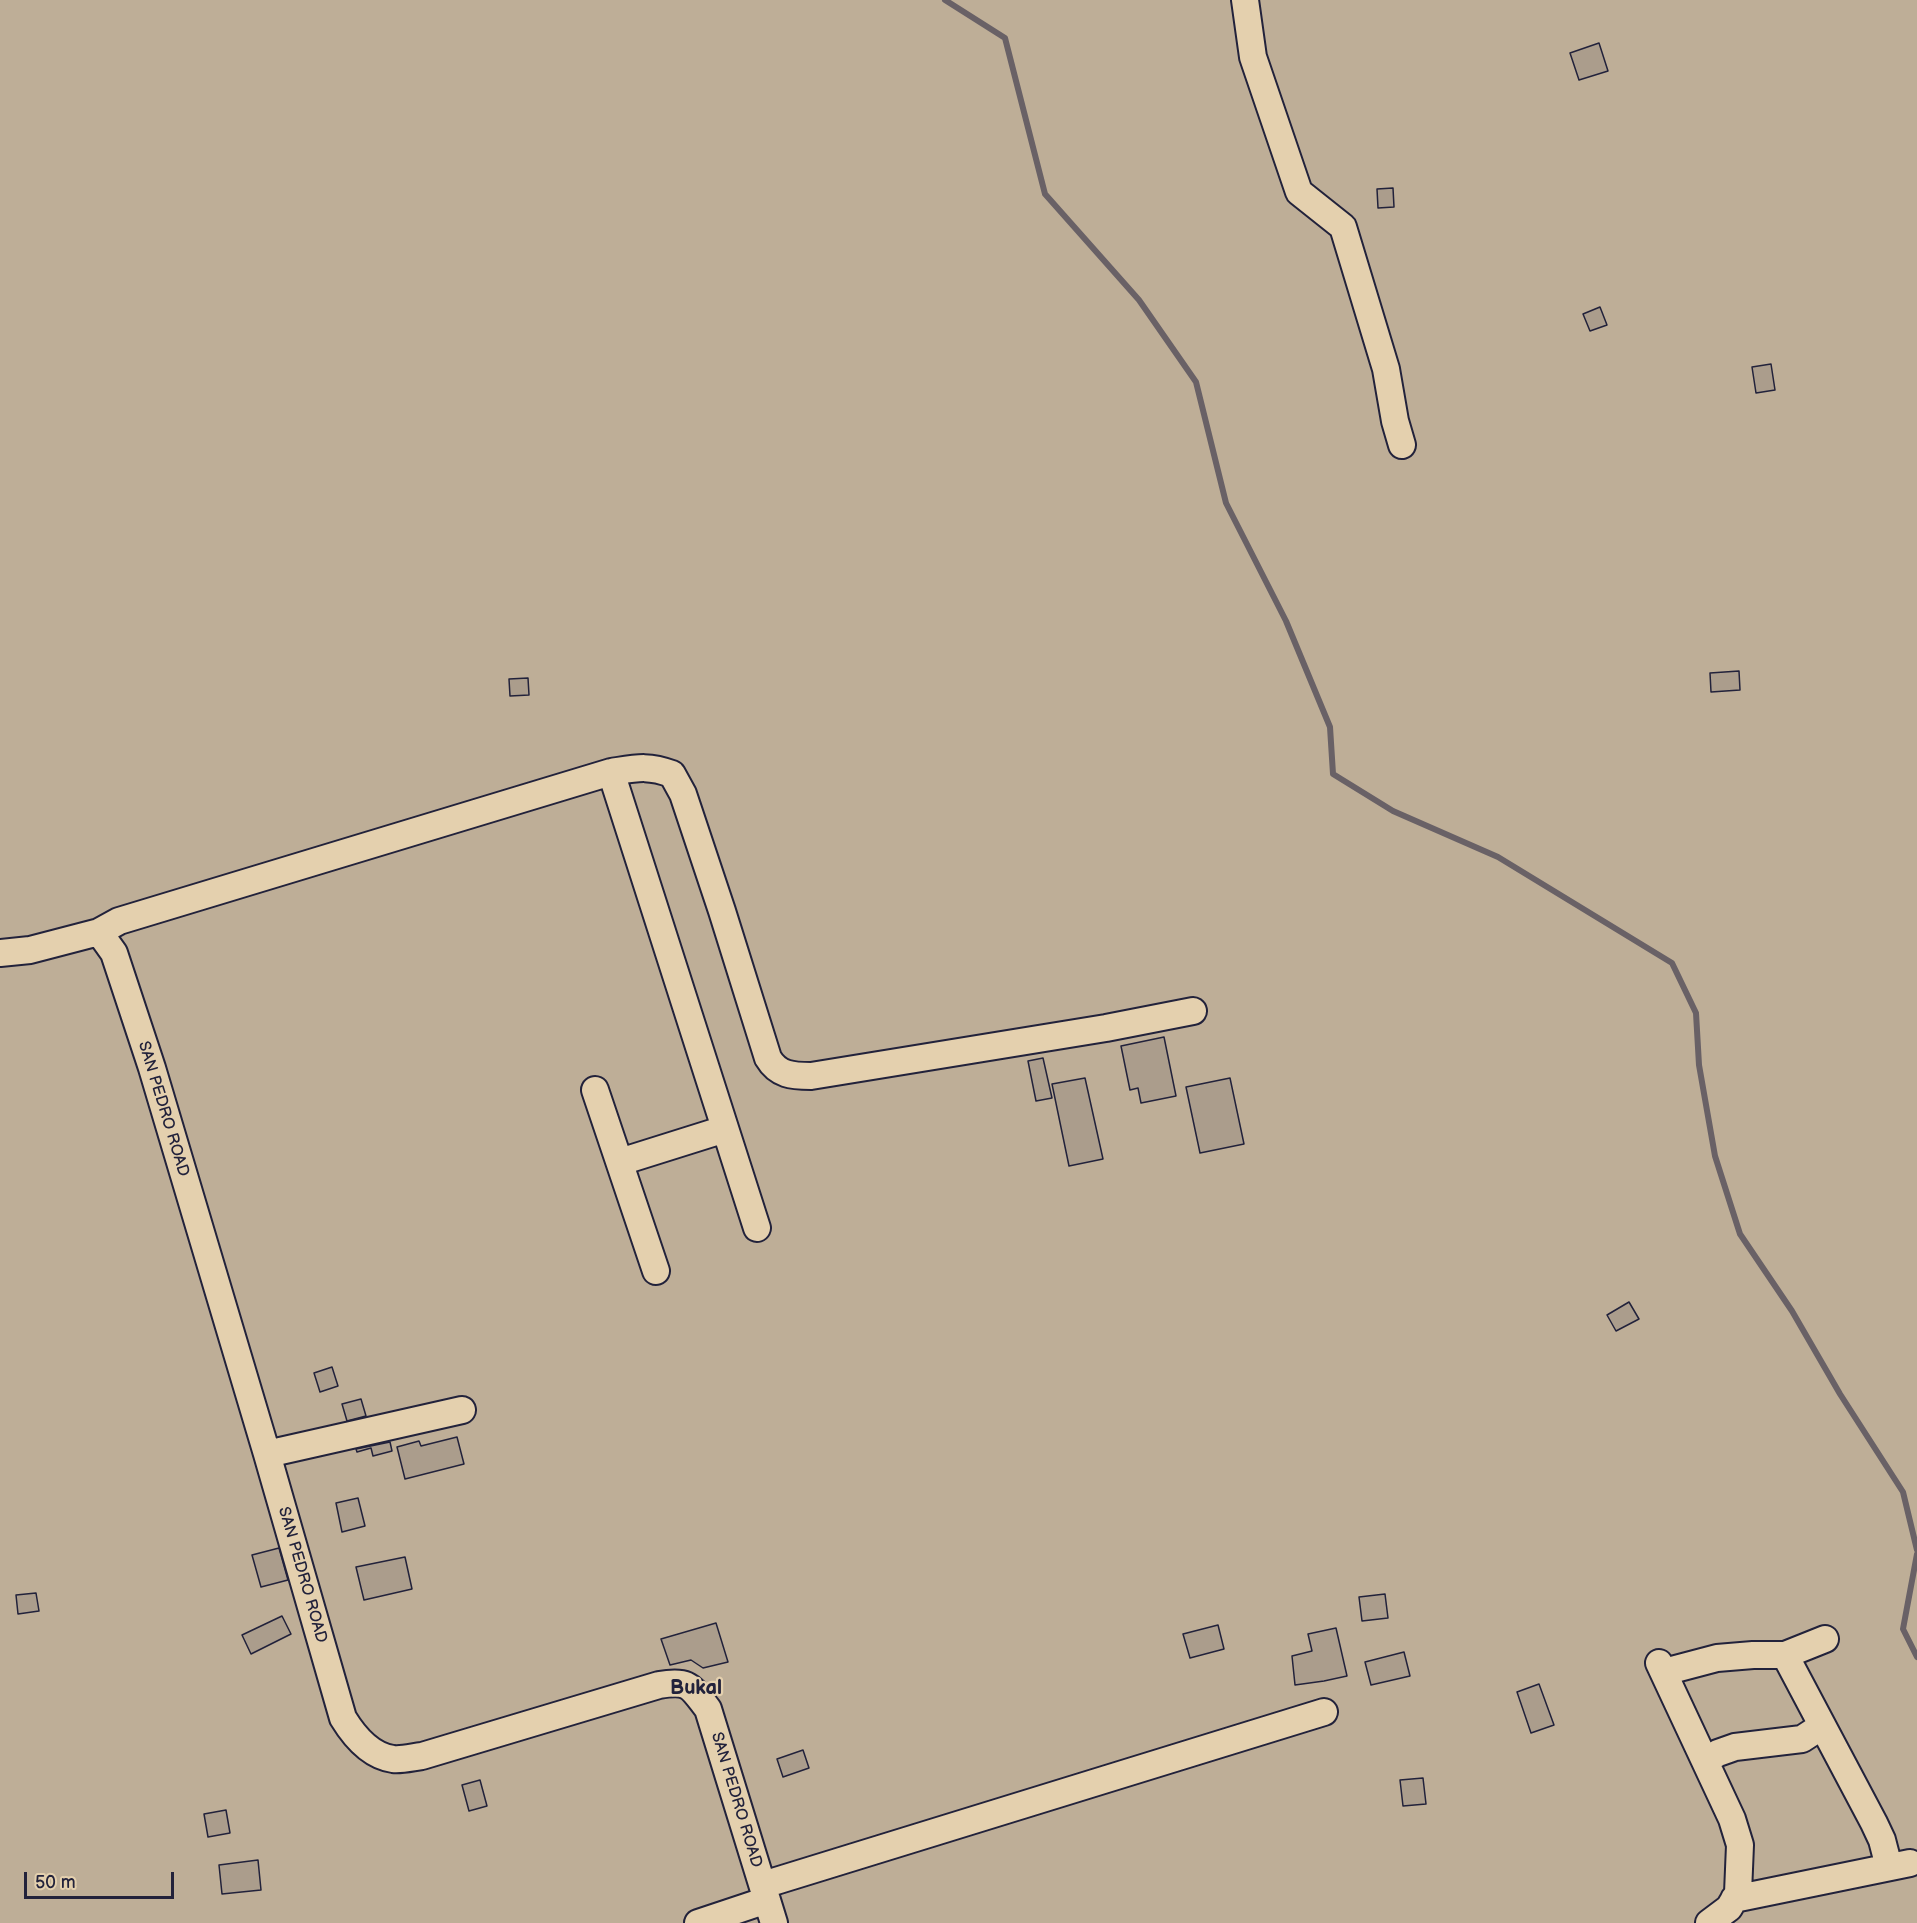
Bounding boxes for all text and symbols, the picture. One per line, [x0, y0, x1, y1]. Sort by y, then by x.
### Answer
street label: SAN PEDRO ROAD [133, 1039, 193, 1179]
street label: SAN PEDRO ROAD [273, 1505, 331, 1645]
district label: Bukal [670, 1677, 722, 1701]
street label: SAN PEDRO ROAD [706, 1730, 766, 1870]
scale bar [27, 1860, 177, 1898]
text: 50 m [35, 1872, 76, 1893]

